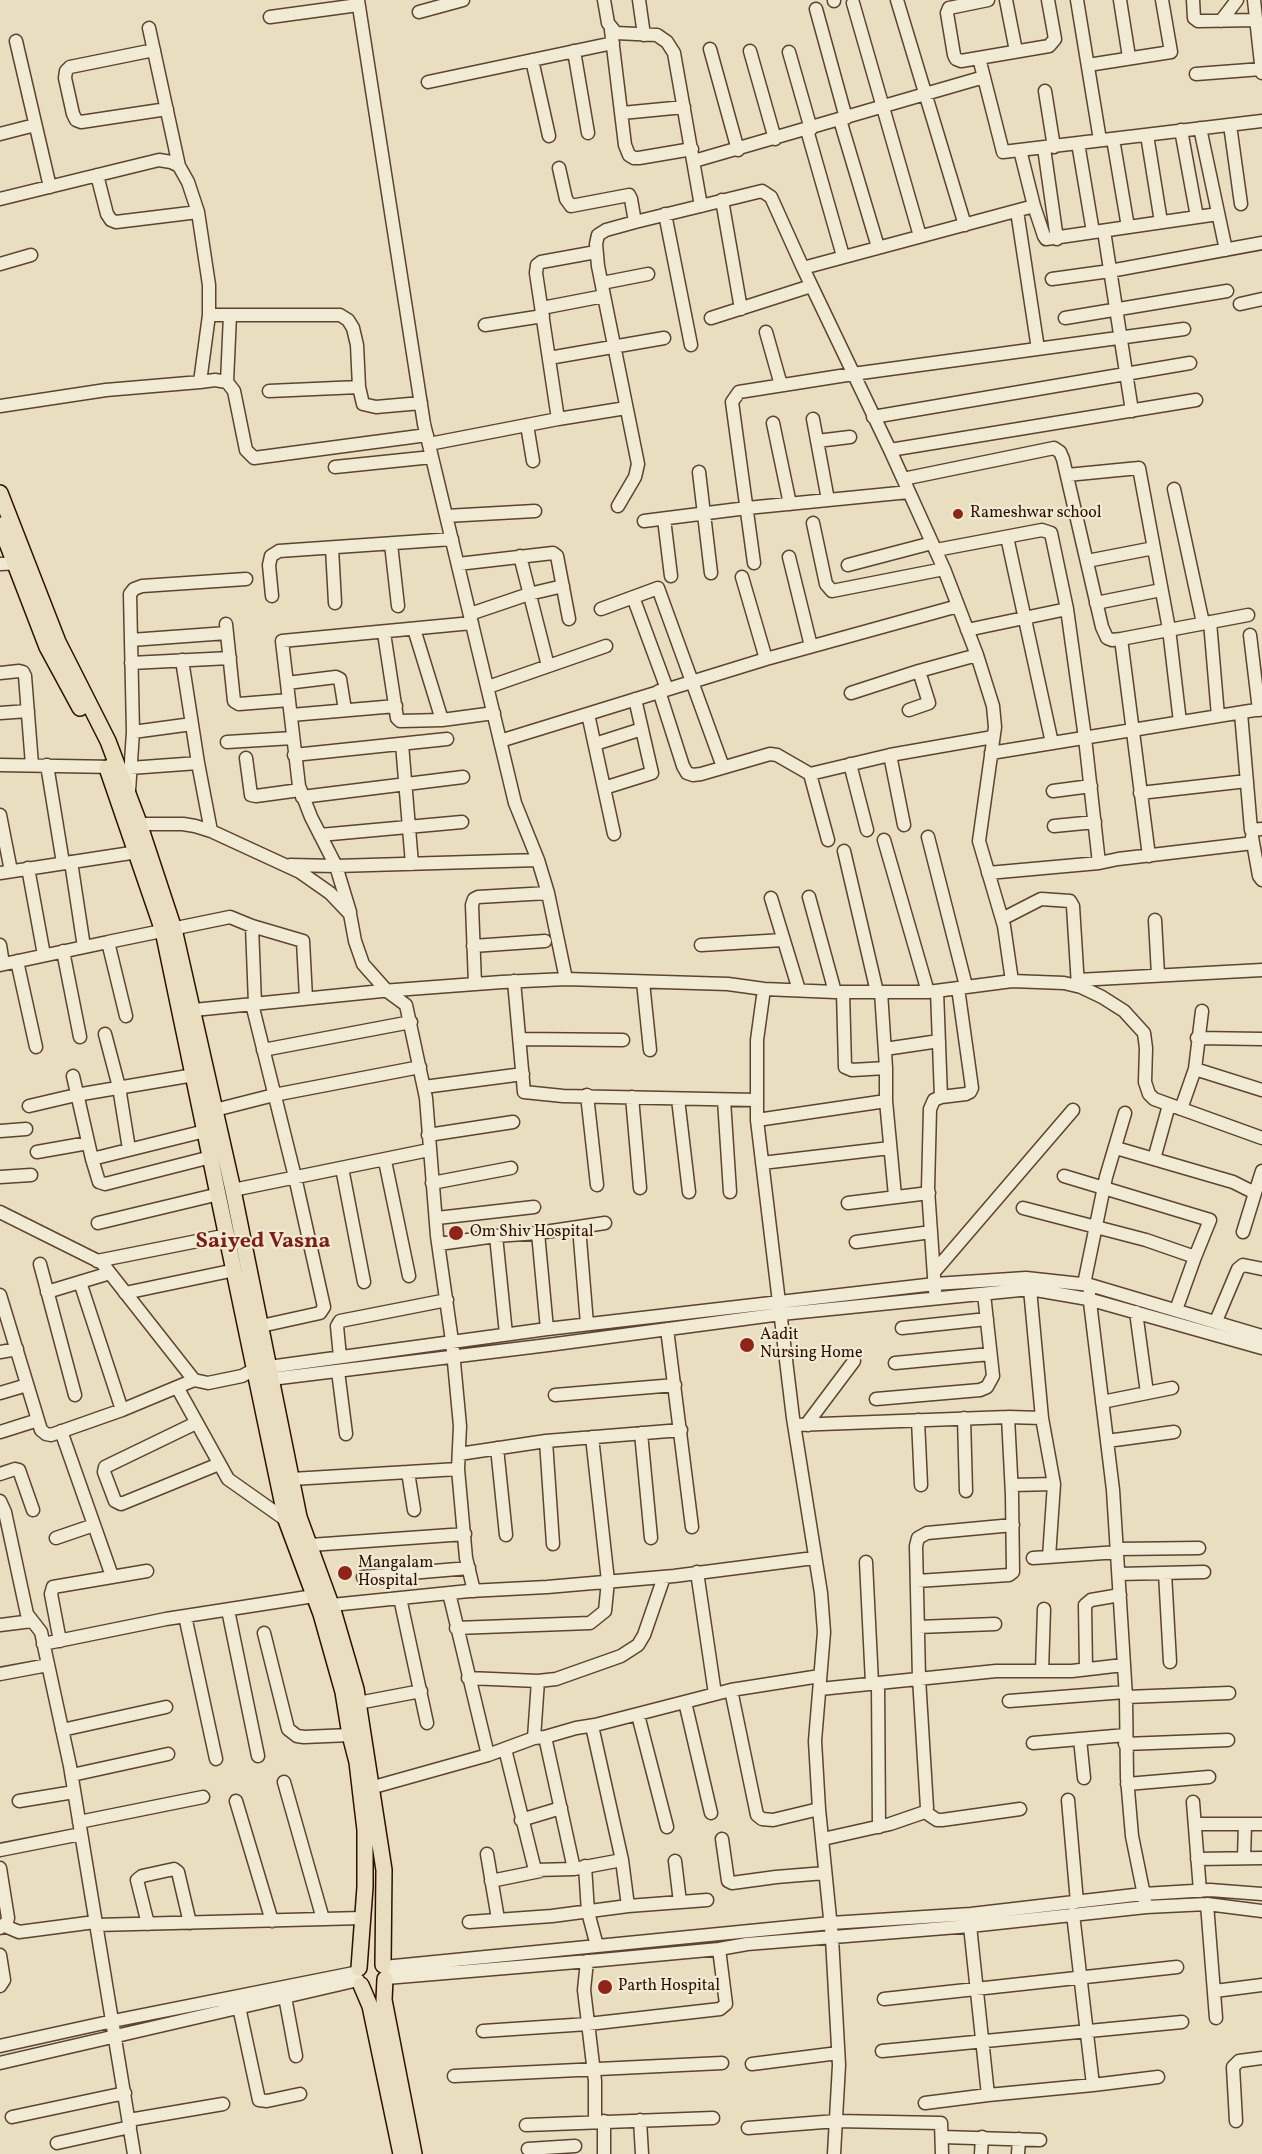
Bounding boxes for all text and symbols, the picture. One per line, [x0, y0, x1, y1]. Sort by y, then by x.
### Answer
place label: Rameshwar school [970, 504, 1101, 524]
marker: Rameshwar school [951, 507, 965, 521]
place label: Om Shiv Hospital [470, 1223, 594, 1243]
marker: Om Shiv Hospital [447, 1224, 465, 1242]
district label: Saiyed Vasna [196, 1230, 330, 1256]
place label: Aadit Nursing Home [760, 1326, 862, 1364]
marker: Aadit Nursing Home [738, 1336, 756, 1354]
place label: Mangalam Hospital [358, 1554, 433, 1592]
marker: Mangalam Hospital [336, 1564, 354, 1582]
place label: Parth Hospital [618, 1977, 720, 1997]
marker: Parth Hospital [596, 1978, 614, 1996]

